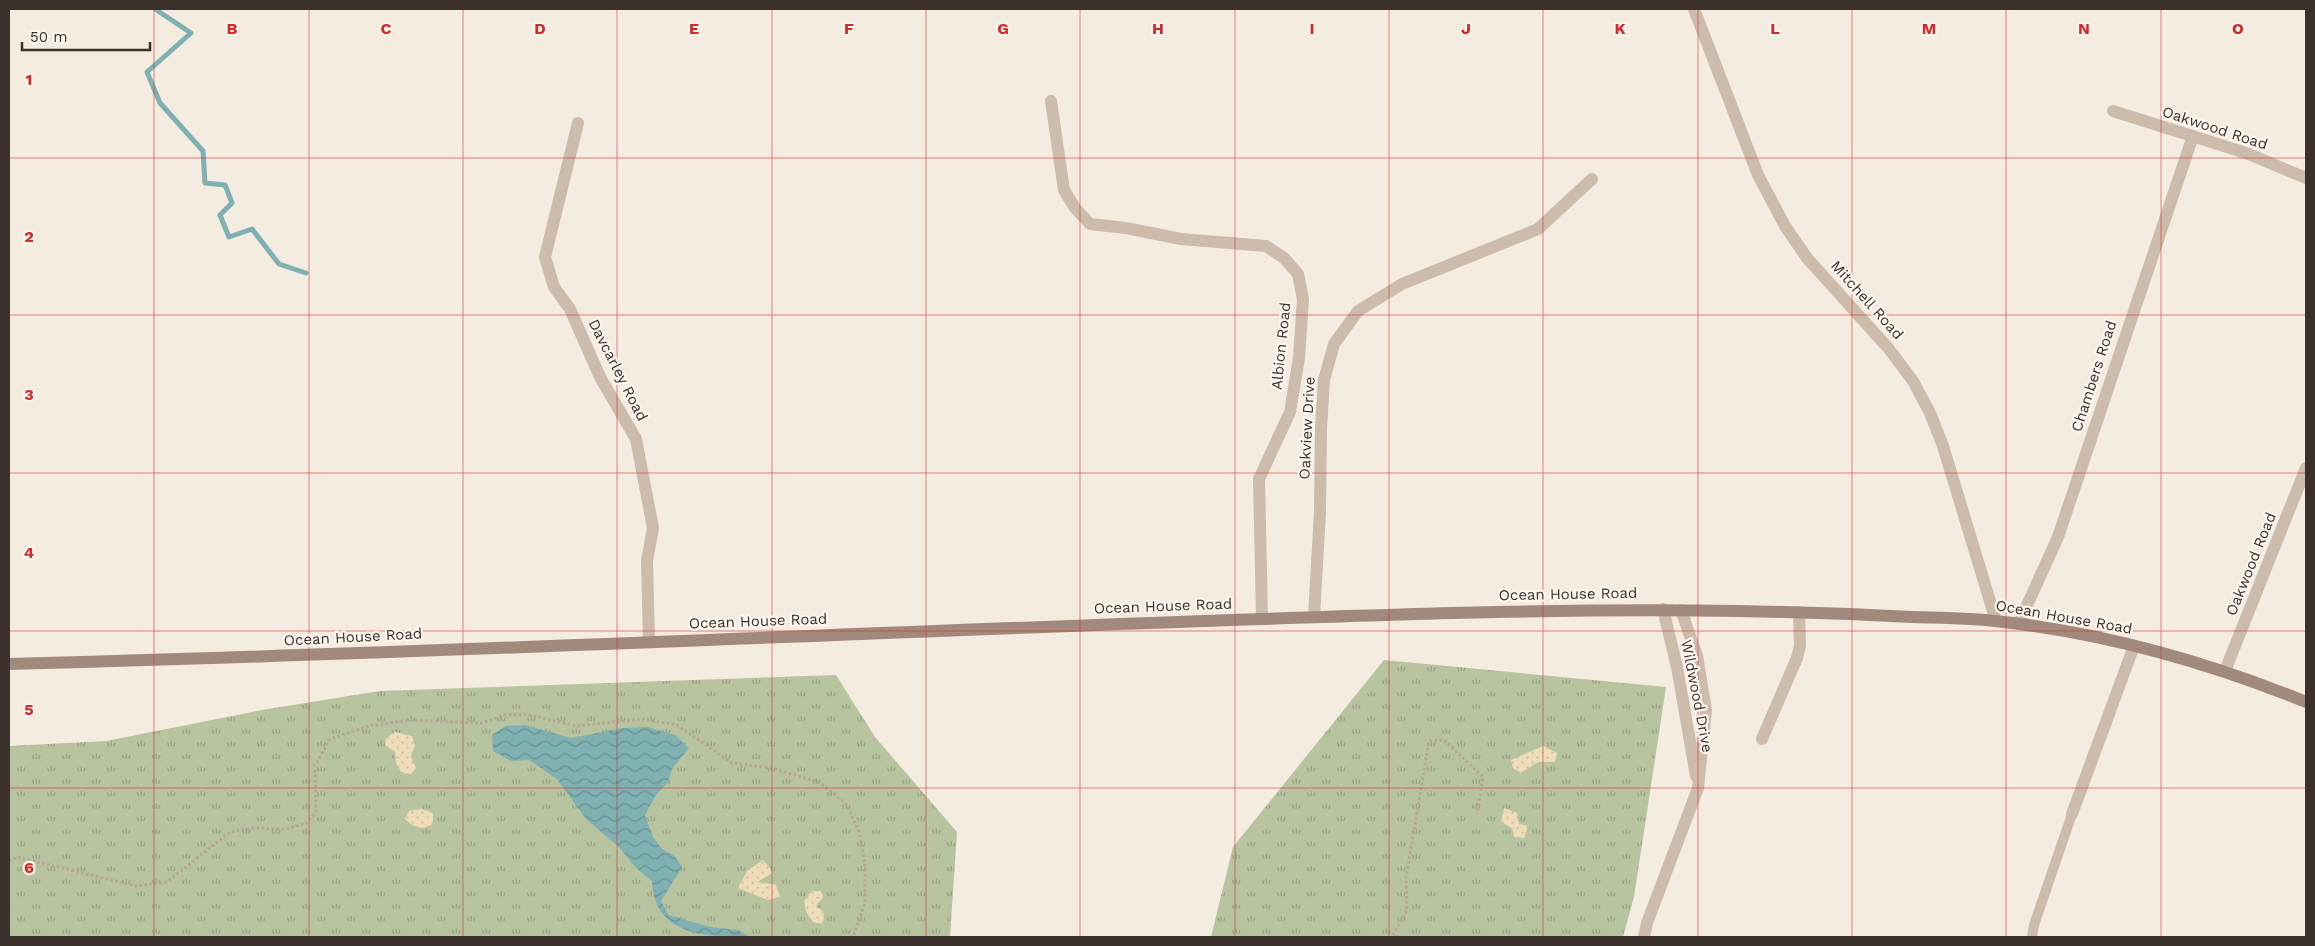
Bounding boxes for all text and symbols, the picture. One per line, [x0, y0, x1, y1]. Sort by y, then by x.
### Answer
text: B [227, 19, 238, 38]
text: C [381, 19, 392, 38]
text: D [534, 19, 546, 38]
text: E [689, 19, 699, 38]
text: F [844, 19, 854, 38]
text: G [997, 19, 1009, 38]
text: H [1152, 19, 1164, 38]
text: I [1309, 19, 1315, 38]
text: J [1461, 19, 1471, 38]
text: K [1614, 19, 1626, 38]
text: L [1770, 19, 1780, 38]
text: M [1922, 19, 1936, 38]
text: N [2078, 19, 2090, 38]
text: O [2232, 19, 2244, 38]
scale bar [22, 20, 150, 52]
text: 50 m [30, 28, 67, 46]
text: 1 [26, 70, 32, 89]
street label: Oakwood Road [2160, 102, 2270, 154]
text: 2 [24, 227, 34, 246]
street label: Mitchell Road [1827, 257, 1907, 343]
street label: Albion Road [1267, 301, 1295, 391]
street label: Davcarley Road [585, 316, 651, 424]
street label: Chambers Road [2068, 318, 2120, 434]
street label: Oakview Drive [1295, 376, 1319, 480]
text: 3 [24, 385, 34, 404]
street label: Oakwood Road [2222, 510, 2280, 618]
text: 4 [24, 543, 34, 562]
street label: Ocean House Road [1499, 584, 1637, 604]
street label: Ocean House Road [1093, 595, 1233, 617]
street label: Ocean House Road [1994, 596, 2134, 638]
street label: Ocean House Road [688, 610, 828, 632]
street label: Ocean House Road [283, 624, 423, 650]
street label: Wildwood Drive [1677, 638, 1717, 754]
text: 5 [24, 700, 34, 719]
text: 6 [24, 858, 34, 877]

